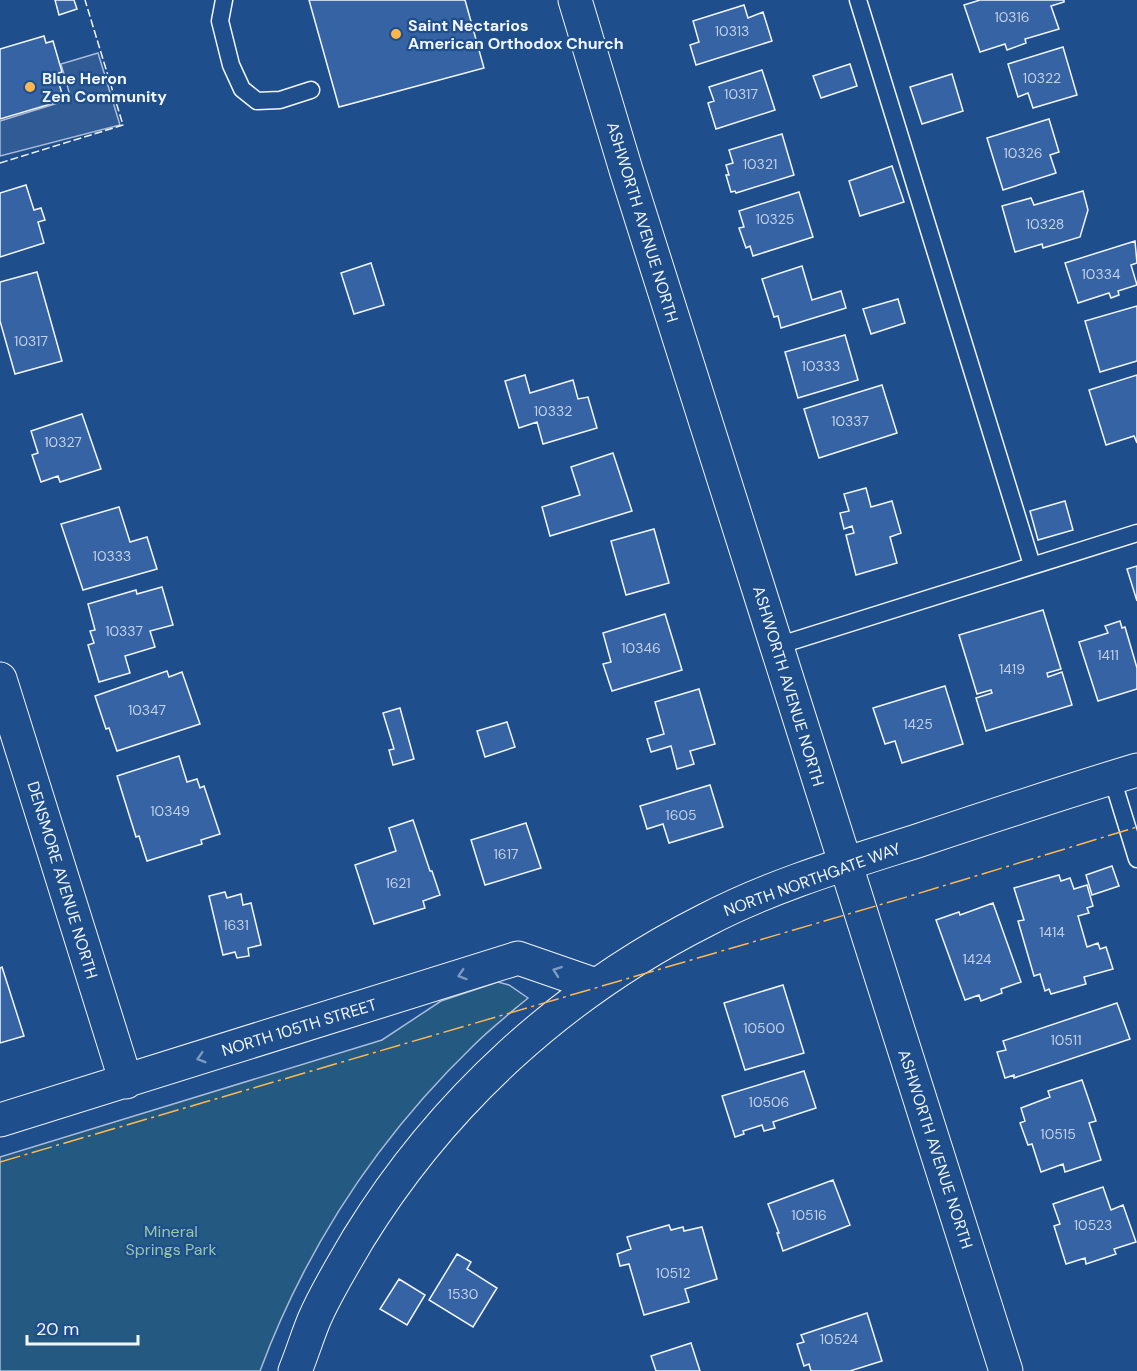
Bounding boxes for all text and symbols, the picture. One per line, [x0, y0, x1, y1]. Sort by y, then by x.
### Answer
house number: 10316 [994, 8, 1030, 26]
place label: Saint Nectarios American Orthodox Church [408, 15, 624, 54]
house number: 10313 [715, 22, 749, 40]
marker: Saint Nectarios American Orthodox Church [389, 27, 403, 41]
place label: Blue Heron Zen Community [42, 68, 167, 107]
house number: 10322 [1023, 69, 1061, 87]
marker: Blue Heron Zen Community [23, 80, 37, 94]
house number: 10317 [724, 85, 758, 103]
street label: ASHWORTH AVENUE NORTH [602, 119, 683, 325]
house number: 10326 [1003, 144, 1043, 162]
house number: 10321 [743, 155, 777, 173]
house number: 10325 [756, 210, 794, 228]
house number: 10328 [1026, 215, 1064, 233]
house number: 10334 [1082, 265, 1121, 283]
house number: 10317 [14, 332, 48, 350]
house number: 10333 [802, 357, 840, 375]
house number: 10332 [534, 402, 572, 420]
house number: 10337 [831, 412, 869, 430]
house number: 10327 [44, 433, 82, 451]
house number: 10333 [93, 547, 131, 565]
street label: ASHWORTH AVENUE NORTH [748, 583, 829, 789]
house number: 10337 [105, 622, 143, 640]
house number: 10346 [621, 639, 661, 657]
house number: 1411 [1097, 646, 1119, 664]
house number: 1419 [999, 660, 1025, 678]
house number: 10347 [128, 701, 166, 719]
house number: 1425 [903, 715, 933, 733]
street label: DENSMORE AVENUE NORTH [22, 779, 103, 981]
house number: 10349 [150, 802, 190, 820]
house number: 1605 [665, 806, 697, 824]
street label: NORTH NORTHGATE WAY [721, 838, 904, 921]
house number: 1617 [493, 845, 519, 863]
house number: 1621 [385, 874, 411, 892]
house number: 1631 [223, 916, 249, 934]
house number: 1414 [1039, 923, 1065, 941]
house number: 1424 [962, 950, 992, 968]
one-way arrow [552, 966, 563, 979]
one-way arrow [457, 968, 468, 981]
street label: NORTH 105TH STREET [219, 994, 379, 1061]
house number: 10500 [743, 1019, 785, 1037]
house number: 10511 [1050, 1031, 1082, 1049]
street label: ASHWORTH AVENUE NORTH [893, 1047, 978, 1251]
one-way arrow [196, 1051, 207, 1063]
house number: 10506 [749, 1093, 789, 1111]
house number: 10515 [1040, 1125, 1076, 1143]
house number: 10516 [791, 1206, 827, 1224]
house number: 10523 [1074, 1216, 1112, 1234]
park label: Mineral Springs Park [125, 1221, 217, 1260]
house number: 10512 [656, 1264, 690, 1282]
house number: 1530 [448, 1285, 478, 1303]
scale bar [27, 1308, 138, 1346]
text: 20 m [36, 1317, 79, 1341]
house number: 10524 [820, 1330, 859, 1348]

